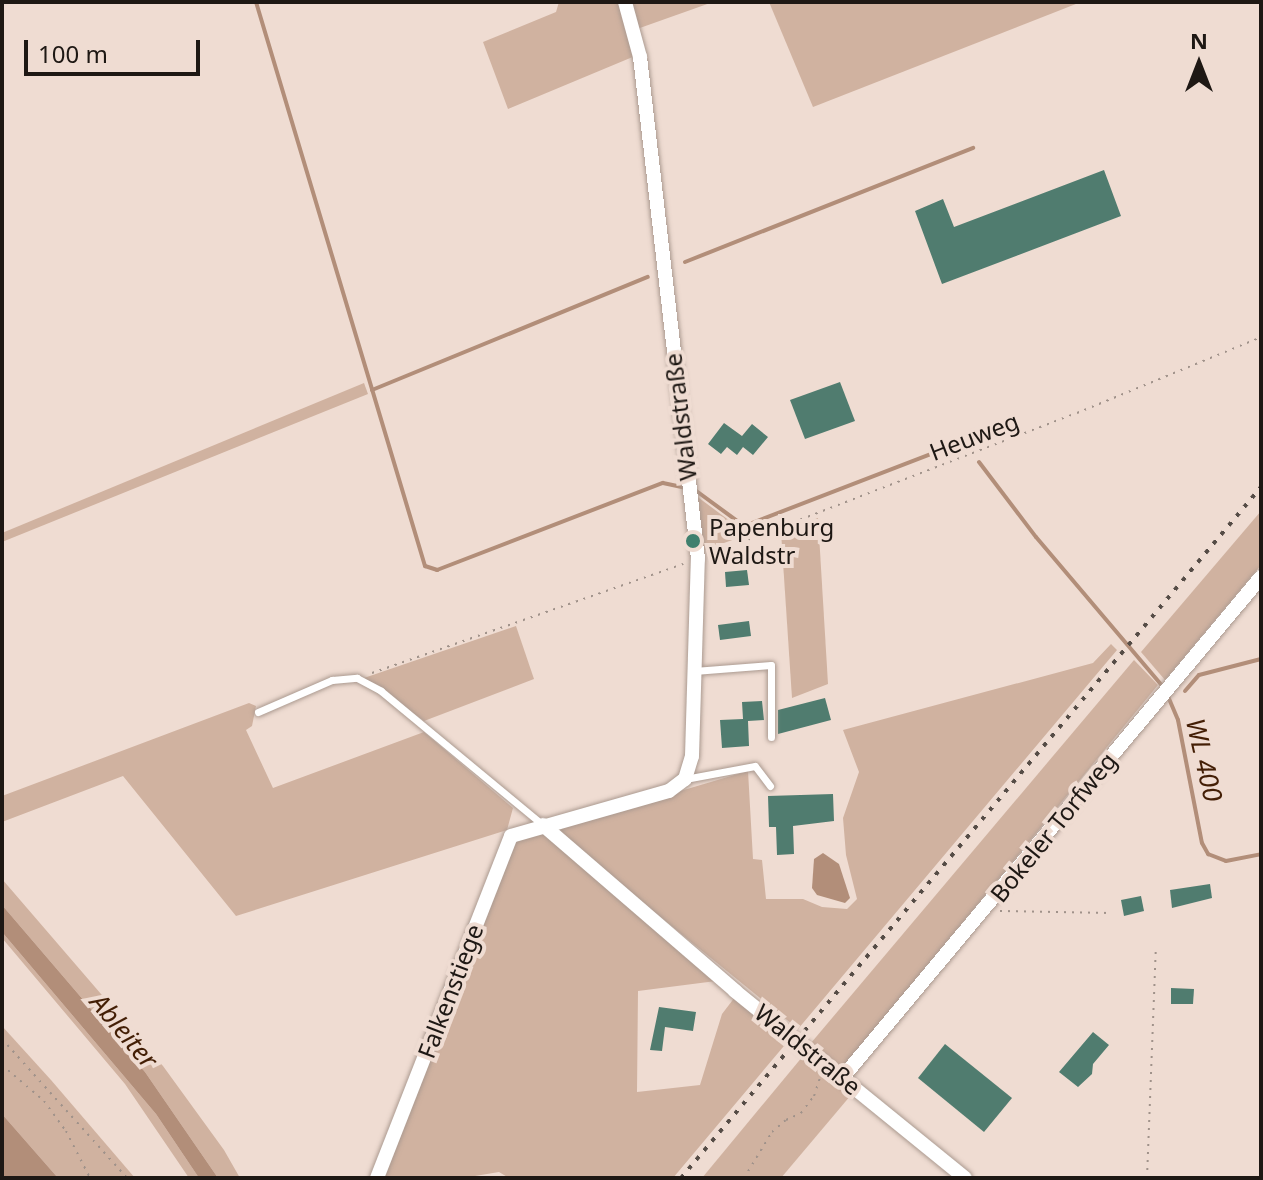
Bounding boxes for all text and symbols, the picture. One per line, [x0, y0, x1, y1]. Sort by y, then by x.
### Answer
scale bar [28, 24, 204, 74]
north arrow [1159, 24, 1239, 104]
text: N [1190, 25, 1208, 55]
text: 100 m [38, 37, 108, 70]
street label: Waldstraße [658, 352, 702, 482]
street label: Heuweg [925, 406, 1023, 466]
place label: Papenburg Waldstr [709, 513, 834, 569]
marker: Papenburg Waldstr [684, 532, 702, 550]
water label: WL 400 [1179, 715, 1229, 805]
street label: Bokeler Torfweg [984, 746, 1122, 908]
street label: Falkenstiege [411, 920, 489, 1062]
water label: Ableiter [84, 987, 164, 1075]
street label: Waldstraße [749, 998, 867, 1100]

